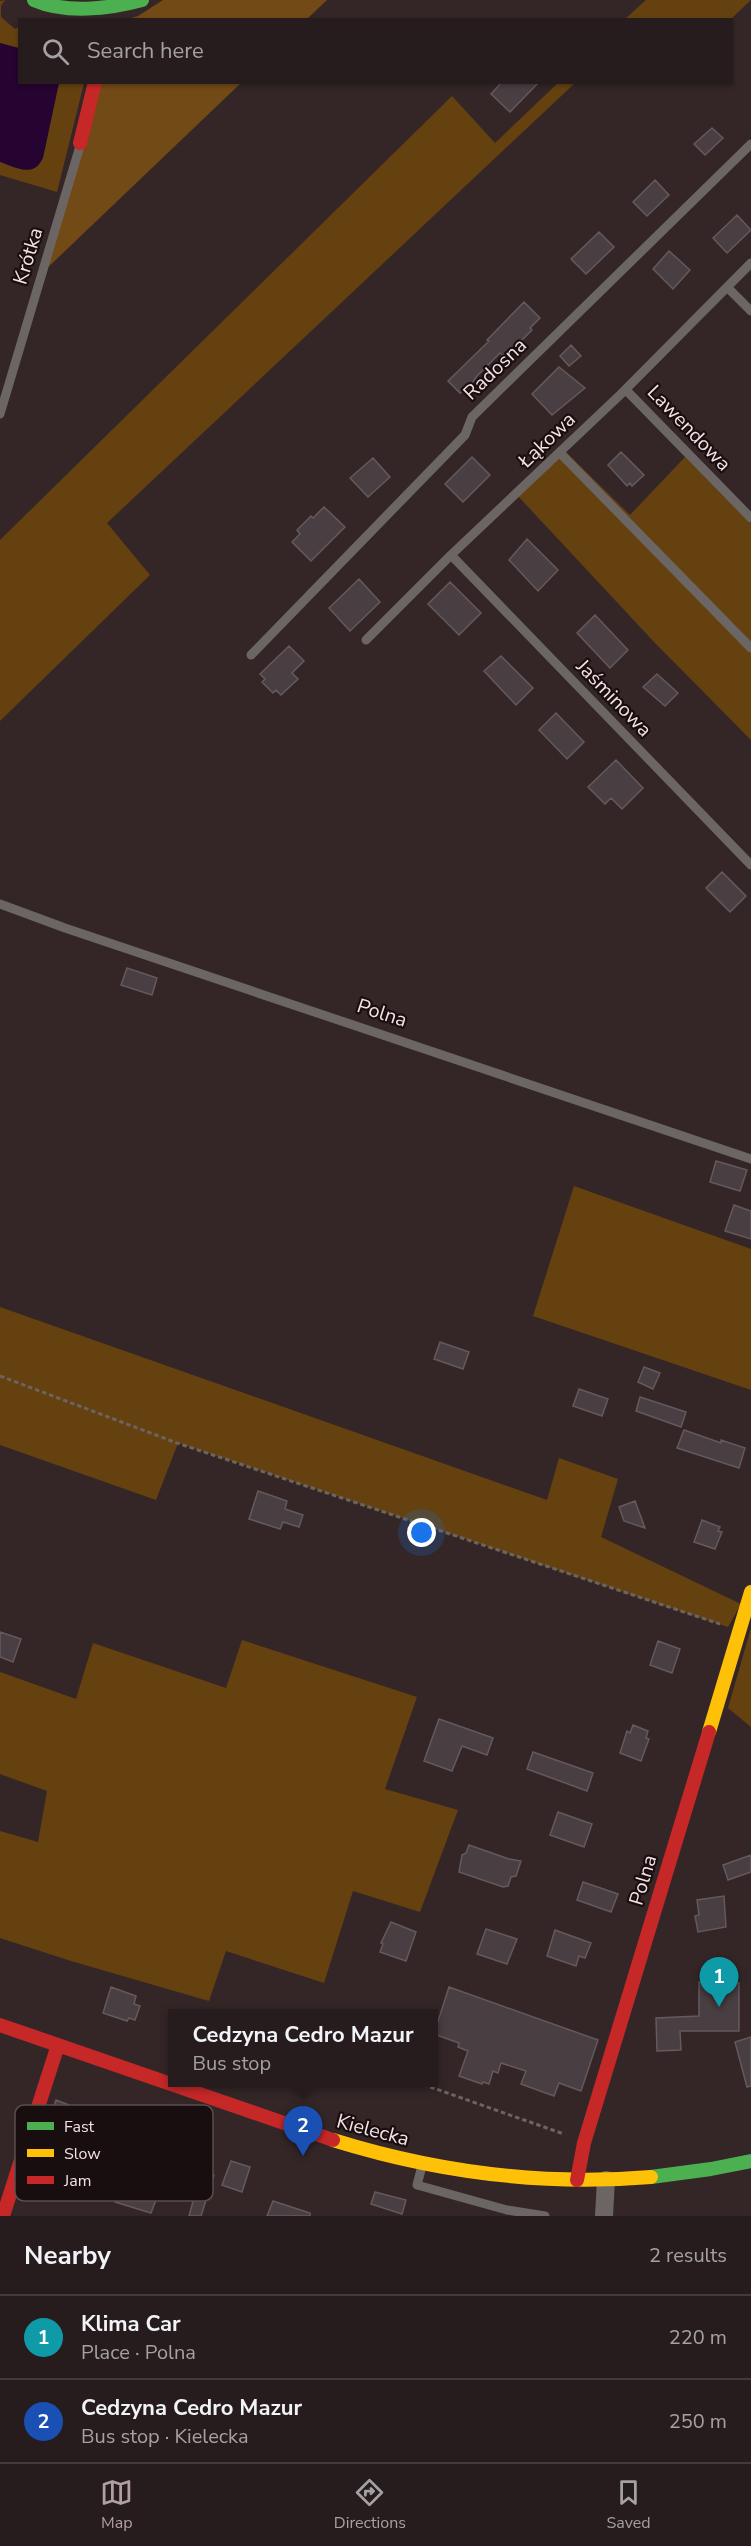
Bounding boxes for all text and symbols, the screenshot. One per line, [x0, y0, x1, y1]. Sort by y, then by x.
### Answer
search box [18, 18, 733, 84]
icon: search [39, 35, 72, 68]
text: Search here [87, 36, 204, 66]
street label: Krótka [7, 224, 49, 288]
street label: Radosna [457, 332, 533, 406]
street label: Lawendowa [641, 379, 737, 477]
street label: Łąkowa [512, 406, 581, 475]
street label: Jaśminowa [570, 653, 658, 743]
street label: Polna [353, 992, 411, 1034]
your location [407, 1518, 436, 1547]
street label: Polna [623, 1852, 663, 1908]
pin: 1 [700, 1958, 738, 2007]
popup [168, 2009, 438, 2087]
text: Cedzyna Cedro Mazur [192, 2020, 414, 2050]
text: Bus stop [192, 2050, 271, 2077]
legend [15, 2105, 213, 2201]
pin: 2 [284, 2106, 322, 2156]
street label: Kielecka [334, 2107, 412, 2153]
text: Fast [64, 2116, 95, 2138]
text: Slow [64, 2143, 101, 2165]
text: Jam [63, 2170, 91, 2192]
text: Nearby [24, 2238, 111, 2273]
text: 2 results [649, 2242, 727, 2269]
text: Klima Car [81, 2309, 181, 2339]
text: 1 [38, 2324, 50, 2351]
text: 220 m [669, 2324, 727, 2351]
text: Place · Polna [81, 2339, 196, 2366]
text: Cedzyna Cedro Mazur [81, 2393, 302, 2423]
text: 2 [38, 2408, 50, 2435]
text: 250 m [669, 2408, 727, 2435]
text: Bus stop · Kielecka [81, 2423, 249, 2450]
tab: Map [100, 2476, 133, 2534]
tab: Directions [334, 2476, 406, 2534]
tab: Saved [607, 2476, 651, 2534]

